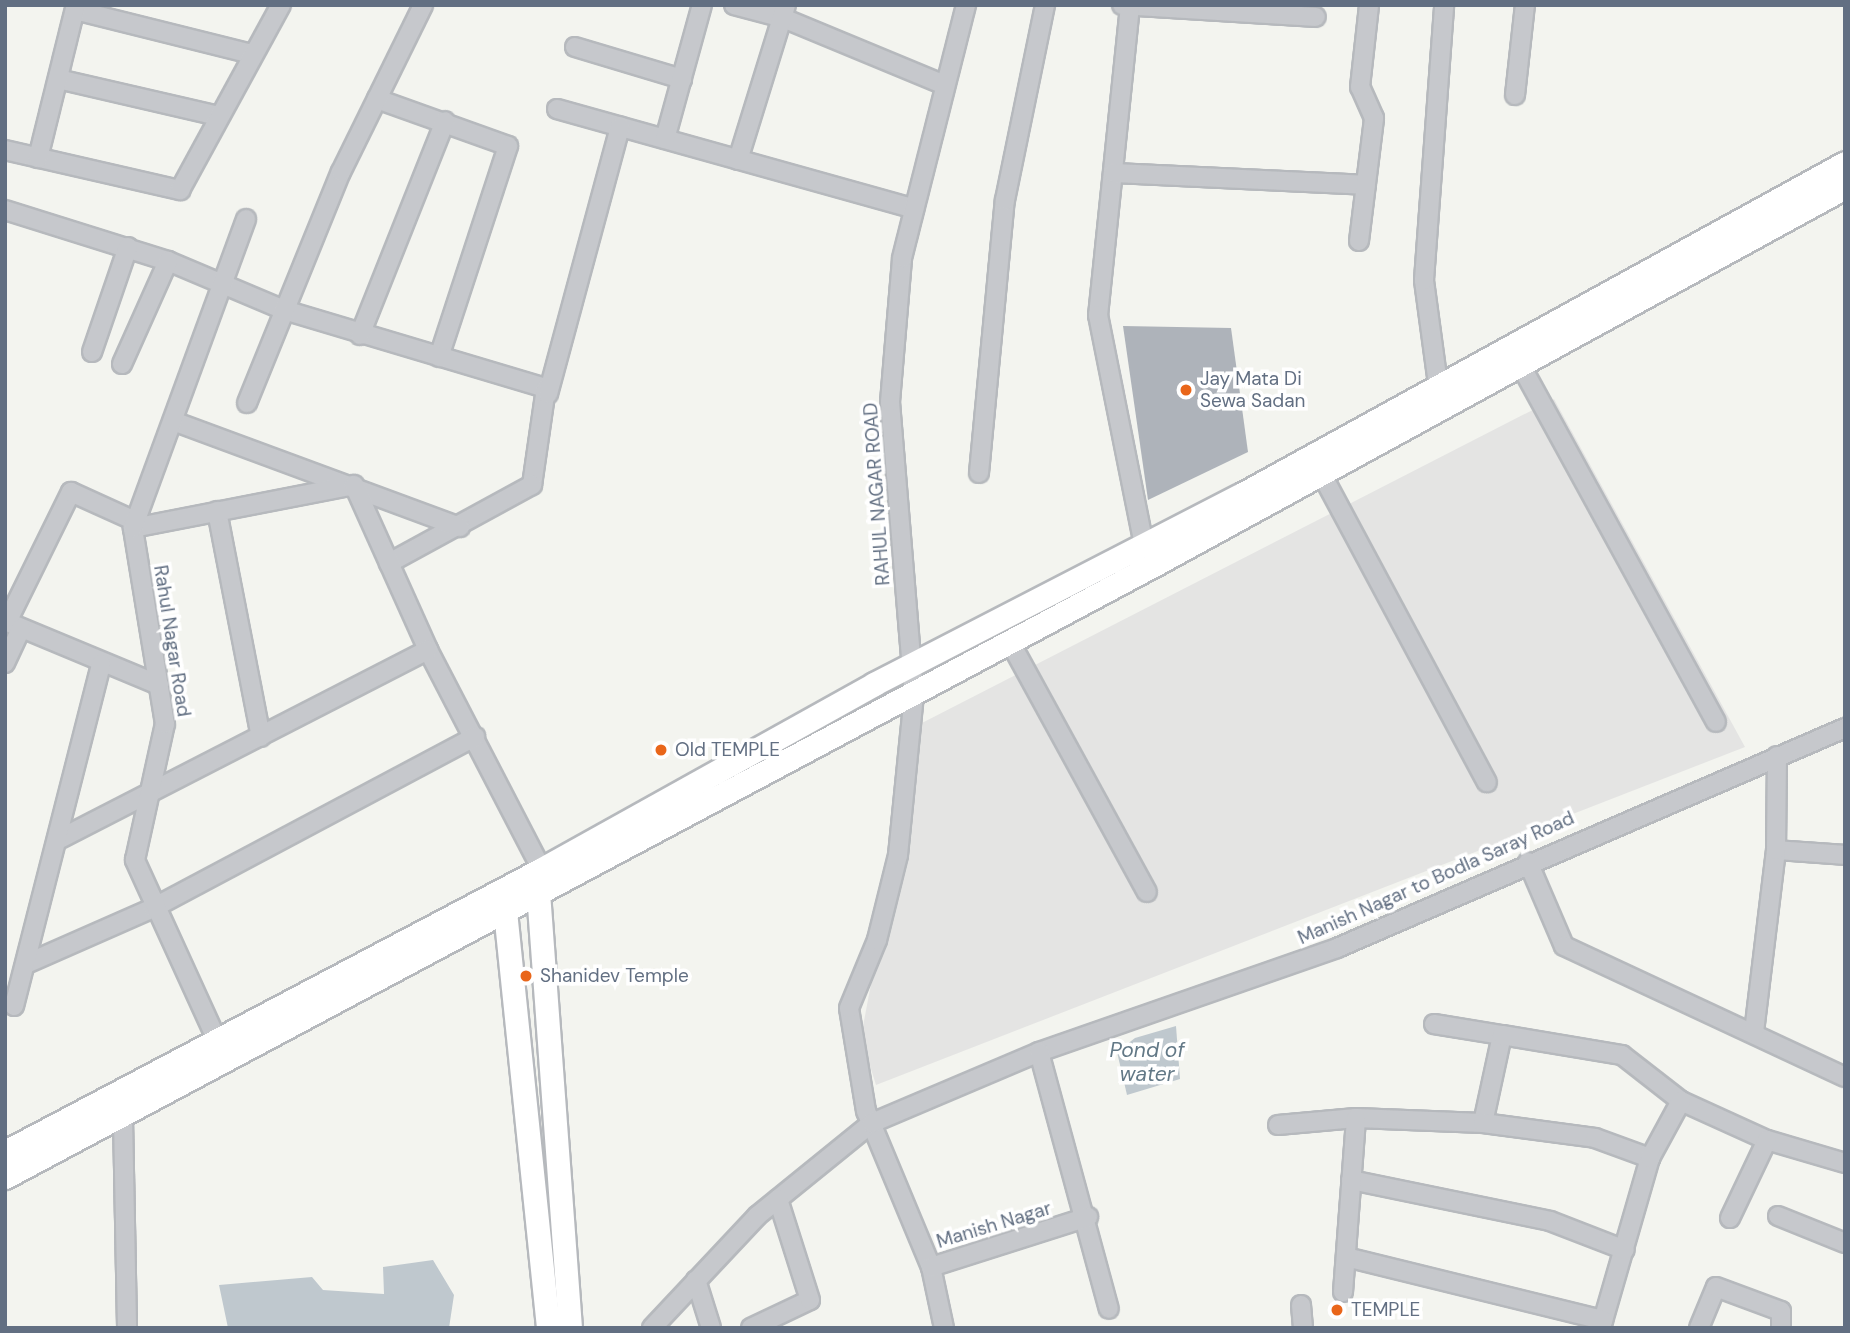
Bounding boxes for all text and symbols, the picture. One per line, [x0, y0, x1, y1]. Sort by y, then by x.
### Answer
place label: Jay Mata Di Sewa Sadan [1200, 368, 1305, 412]
marker: Jay Mata Di Sewa Sadan [1178, 382, 1194, 398]
street label: RAHUL NAGAR ROAD [859, 402, 895, 586]
street label: Rahul Nagar Road [149, 564, 195, 718]
place label: Old TEMPLE [675, 739, 780, 761]
marker: Old TEMPLE [653, 742, 669, 758]
street label: Manish Nagar to Bodla Saray Road [1294, 807, 1578, 949]
place label: Shanidev Temple [540, 965, 689, 987]
marker: Shanidev Temple [518, 968, 534, 984]
water label: Pond of water [1109, 1037, 1185, 1087]
street label: Manish Nagar [934, 1197, 1054, 1253]
place label: TEMPLE [1351, 1299, 1420, 1321]
marker: TEMPLE [1329, 1302, 1345, 1318]

